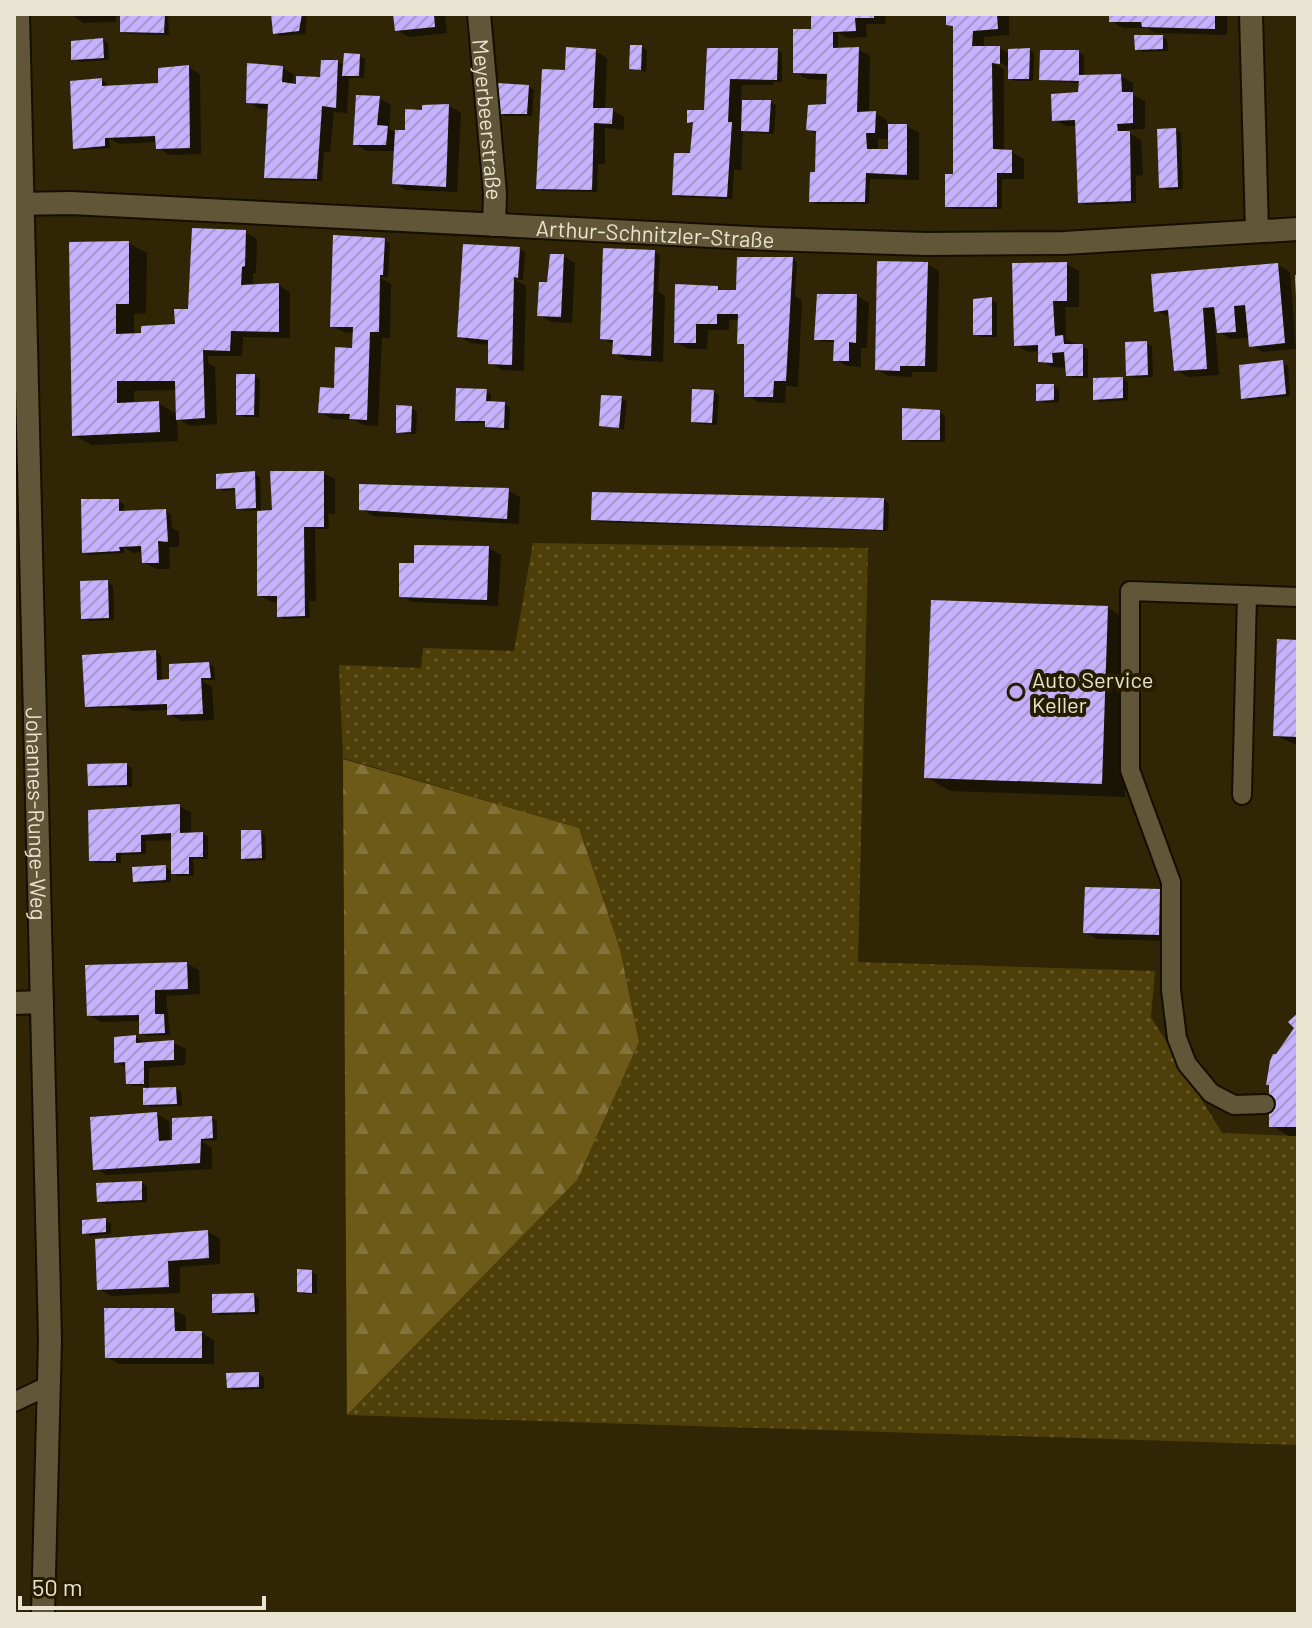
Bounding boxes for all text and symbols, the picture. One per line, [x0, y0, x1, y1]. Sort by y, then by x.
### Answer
street label: Meyerbeerstraße [468, 38, 508, 201]
street label: Arthur-Schnitzler-Straße [535, 214, 775, 252]
place label: Auto Service Keller [1032, 666, 1154, 717]
marker: Auto Service Keller [1007, 683, 1025, 701]
street label: Johannes-Runge-Weg [22, 707, 53, 921]
scale bar [20, 1560, 264, 1610]
text: 50 m [32, 1572, 83, 1601]

